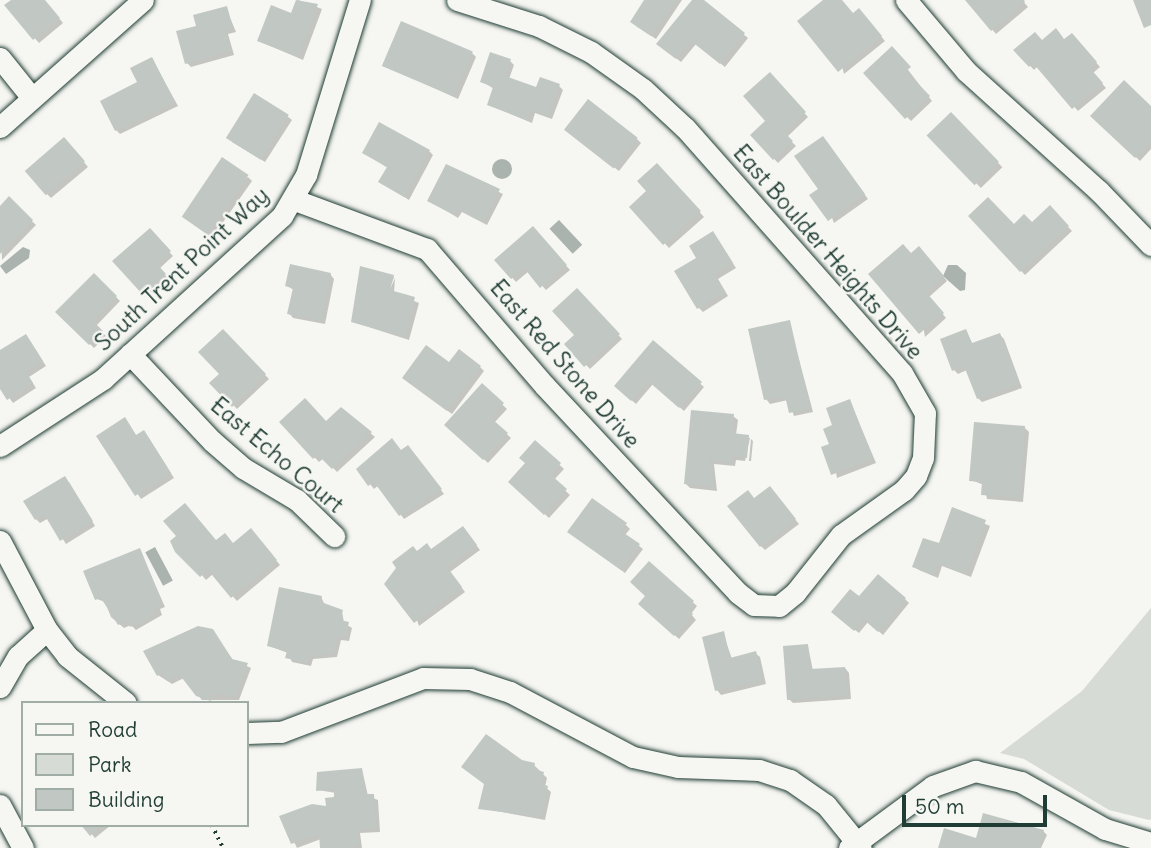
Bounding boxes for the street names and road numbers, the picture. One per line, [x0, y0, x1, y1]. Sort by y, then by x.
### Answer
street label: East Boulder Heights Drive [727, 139, 929, 365]
street label: South Trent Point Way [89, 181, 275, 357]
street label: East Red Stone Drive [484, 274, 646, 454]
street label: East Echo Court [205, 391, 349, 519]

